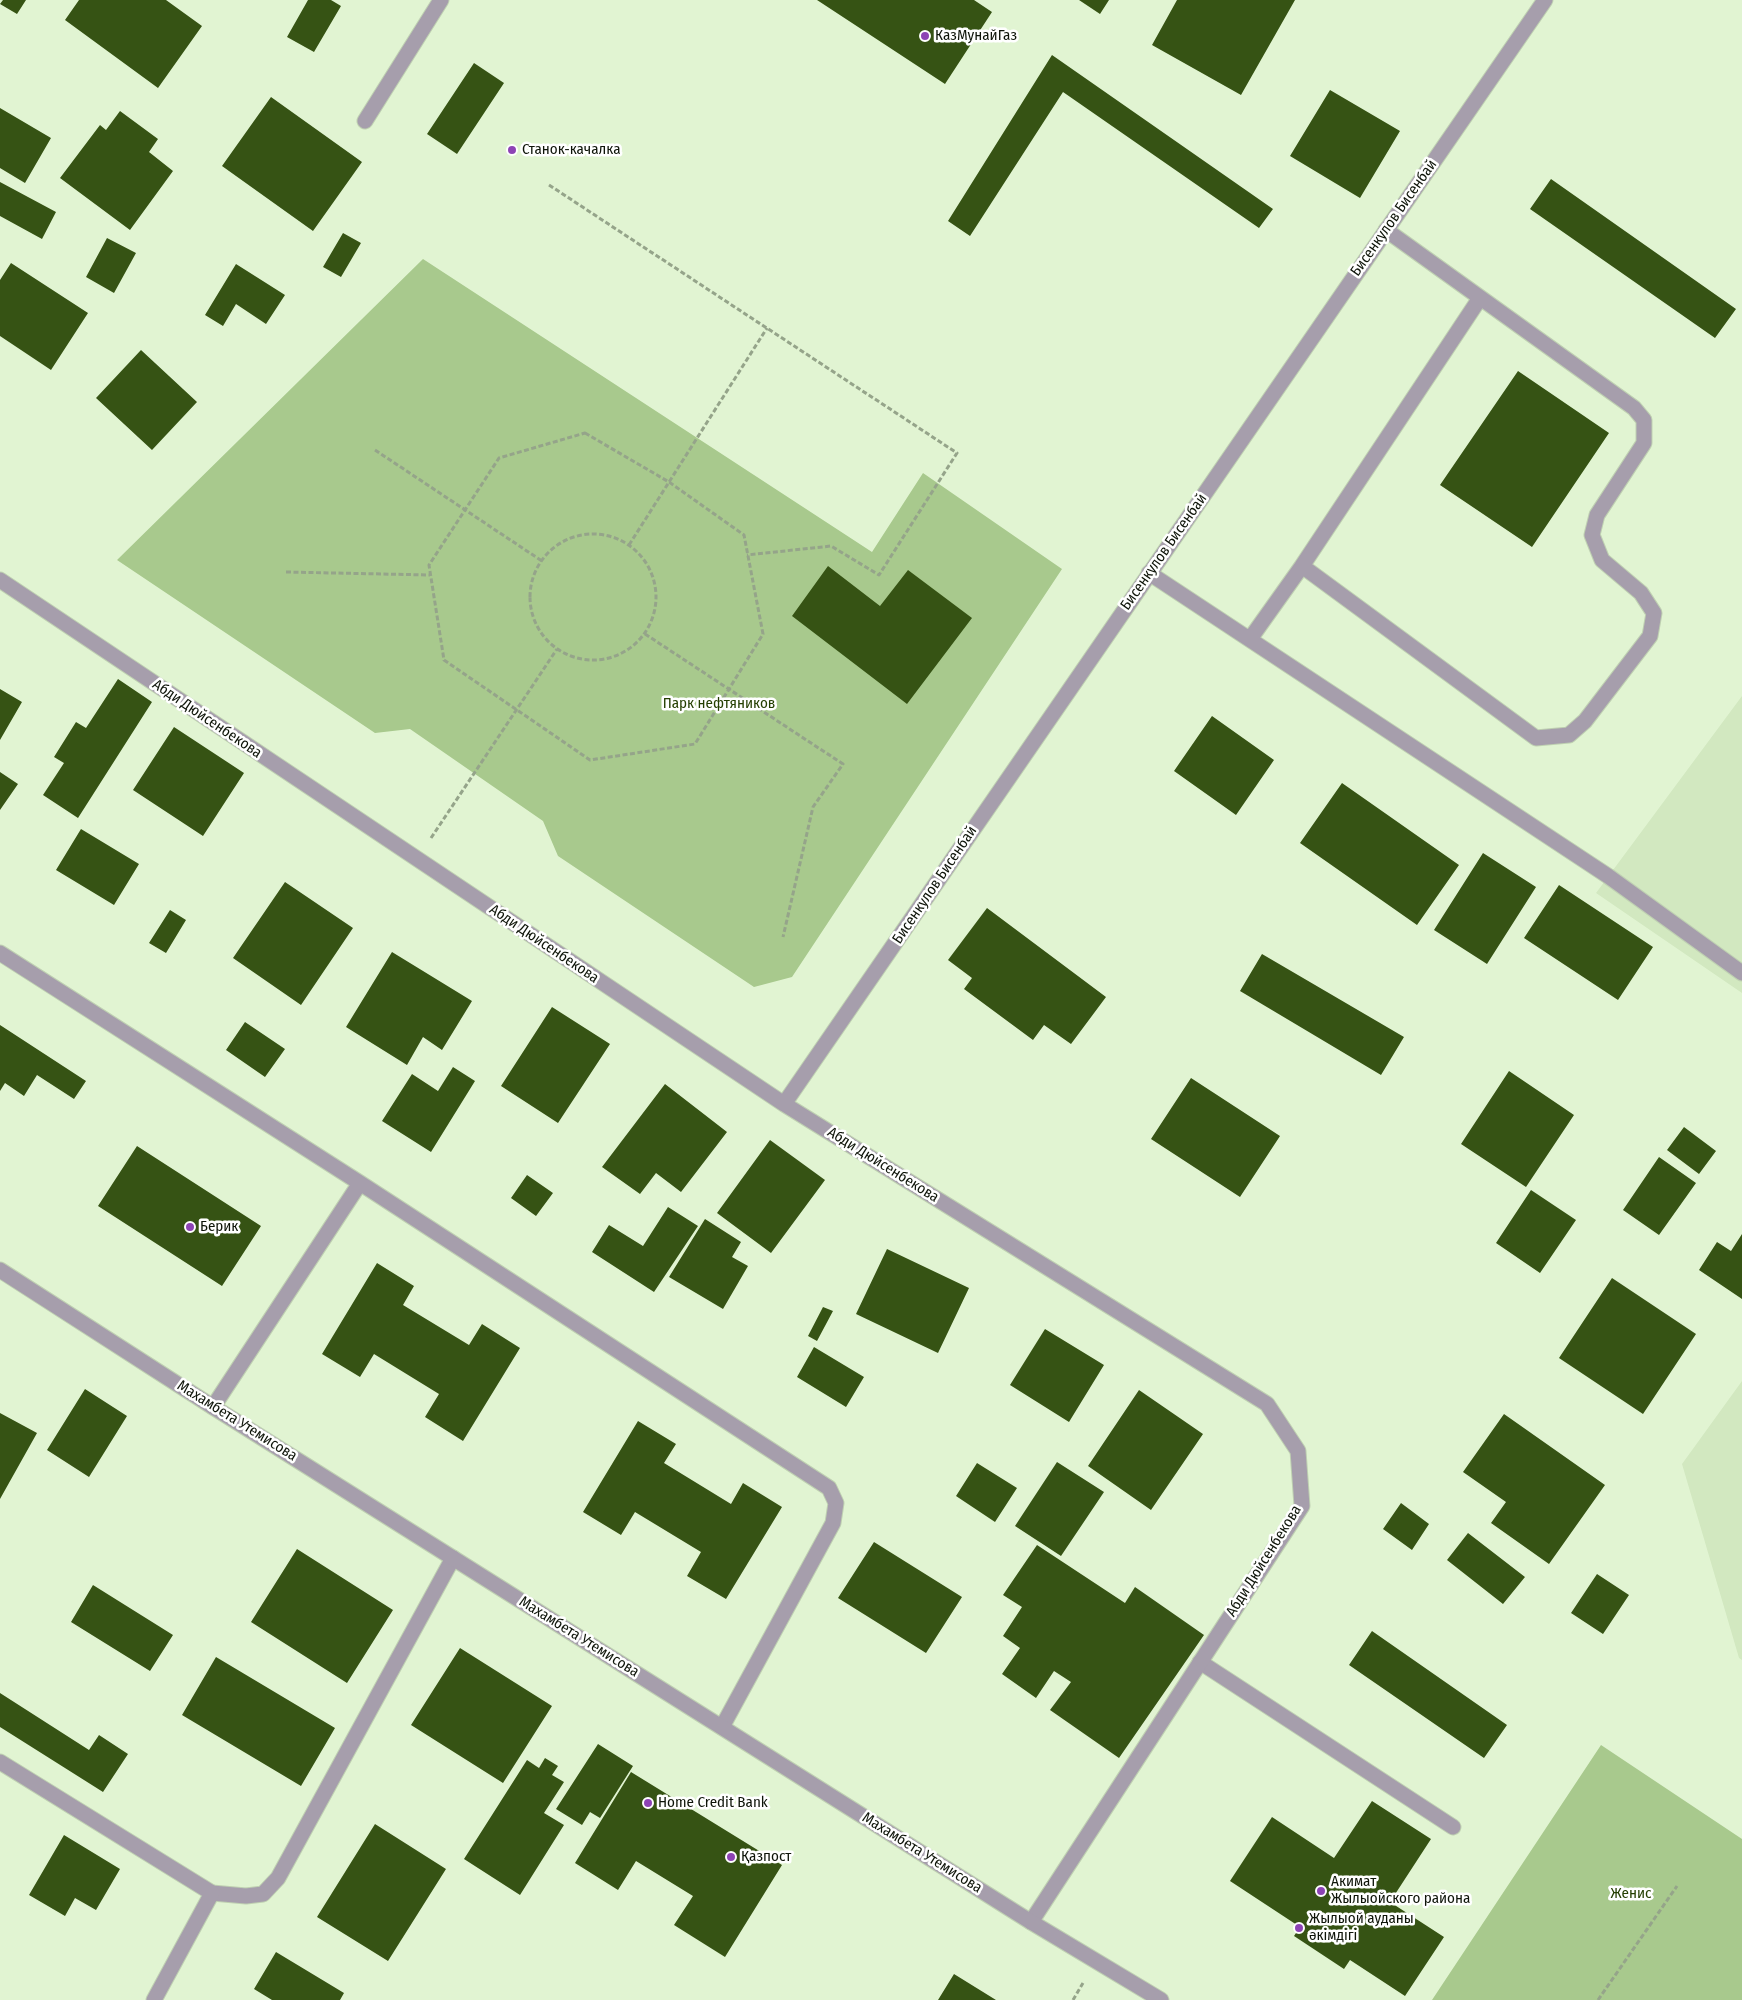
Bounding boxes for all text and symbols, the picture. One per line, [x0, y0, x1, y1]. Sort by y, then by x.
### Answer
place label: КазМунайГаз [935, 27, 1017, 45]
marker: КазМунайГаз [919, 30, 931, 42]
place label: Станок-качалка [522, 141, 620, 159]
marker: Станок-качалка [506, 144, 518, 156]
street label: Бисенкулов Бисенбай [1347, 156, 1441, 280]
street label: Бисенкулов Бисенбай [1117, 490, 1211, 614]
street label: Абди Дюйсенбекова [149, 676, 265, 762]
park label: Парк нефтяников [663, 695, 775, 713]
street label: Бисенкулов Бисенбай [889, 823, 981, 947]
street label: Абди Дюйсенбекова [486, 901, 602, 987]
street label: Абди Дюйсенбекова [824, 1123, 942, 1207]
place label: Берик [200, 1218, 238, 1236]
marker: Берик [184, 1221, 196, 1233]
street label: Махамбета Утемисова [174, 1377, 300, 1465]
street label: Абди Дюйсенбекова [1222, 1502, 1306, 1620]
street label: Махамбета Утемисова [516, 1593, 642, 1681]
place label: Home Credit Bank [658, 1794, 768, 1812]
marker: Home Credit Bank [642, 1797, 654, 1809]
street label: Махамбета Утемисова [859, 1809, 985, 1897]
place label: Қазпост [741, 1848, 791, 1866]
marker: Қазпост [725, 1851, 737, 1863]
place label: Акимат Жылыойского района [1331, 1873, 1470, 1908]
marker: Акимат Жылыойского района [1315, 1885, 1327, 1897]
park label: Женис [1611, 1885, 1651, 1903]
place label: Жылыой ауданы әкімдігі [1309, 1910, 1414, 1945]
marker: Жылыой ауданы әкімдігі [1293, 1922, 1305, 1934]

